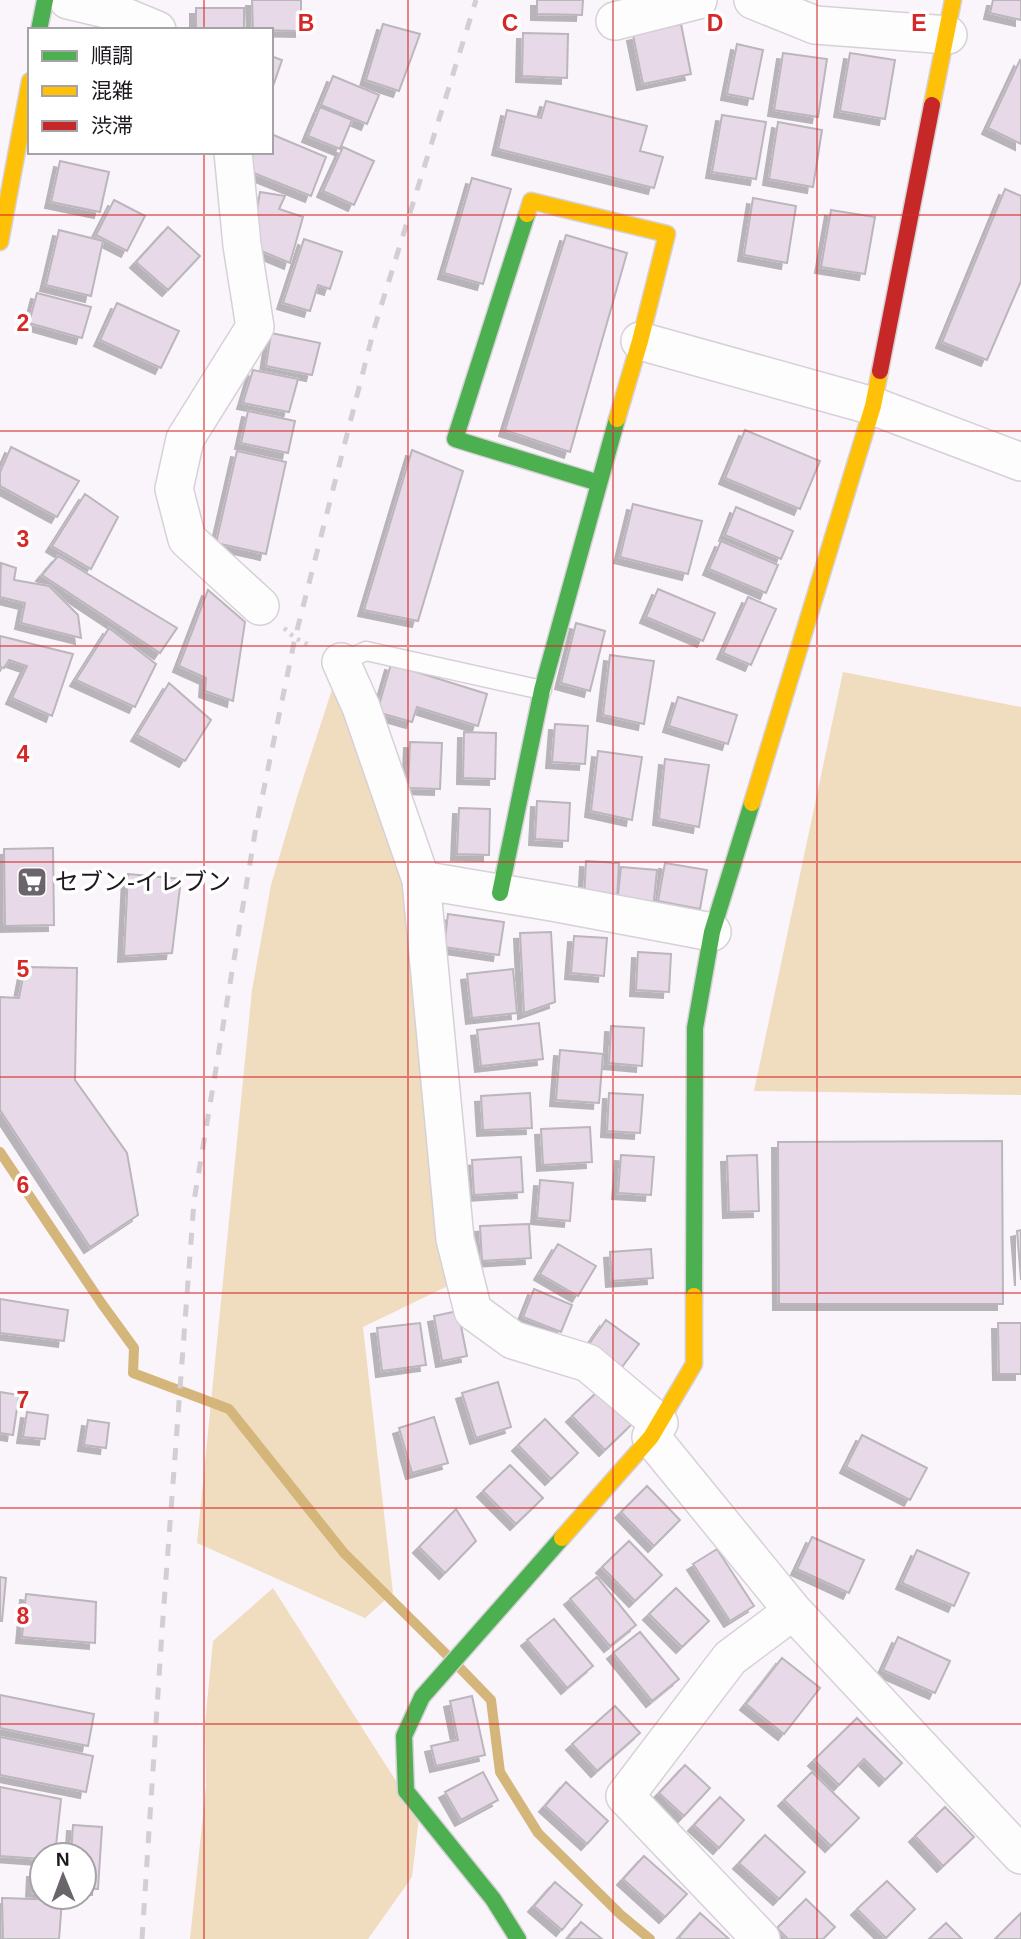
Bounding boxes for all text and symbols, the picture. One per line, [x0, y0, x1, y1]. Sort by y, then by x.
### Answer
text: B [298, 10, 314, 36]
text: C [502, 10, 518, 36]
text: D [707, 10, 723, 36]
text: E [911, 10, 927, 36]
legend [28, 28, 273, 154]
text: 順調 [91, 44, 133, 67]
text: 混雑 [91, 79, 133, 102]
text: 渋滞 [91, 114, 133, 137]
text: 2 [17, 310, 29, 336]
text: 3 [17, 526, 29, 552]
text: 4 [17, 741, 30, 767]
supermarket icon: セブン-イレブン [15, 865, 49, 899]
place label: セブン-イレブン [55, 868, 231, 895]
text: 5 [17, 956, 30, 982]
text: 6 [17, 1172, 29, 1198]
text: 7 [17, 1387, 29, 1413]
text: 8 [17, 1603, 30, 1629]
north arrow [28, 1841, 98, 1911]
text: N [56, 1849, 70, 1870]

